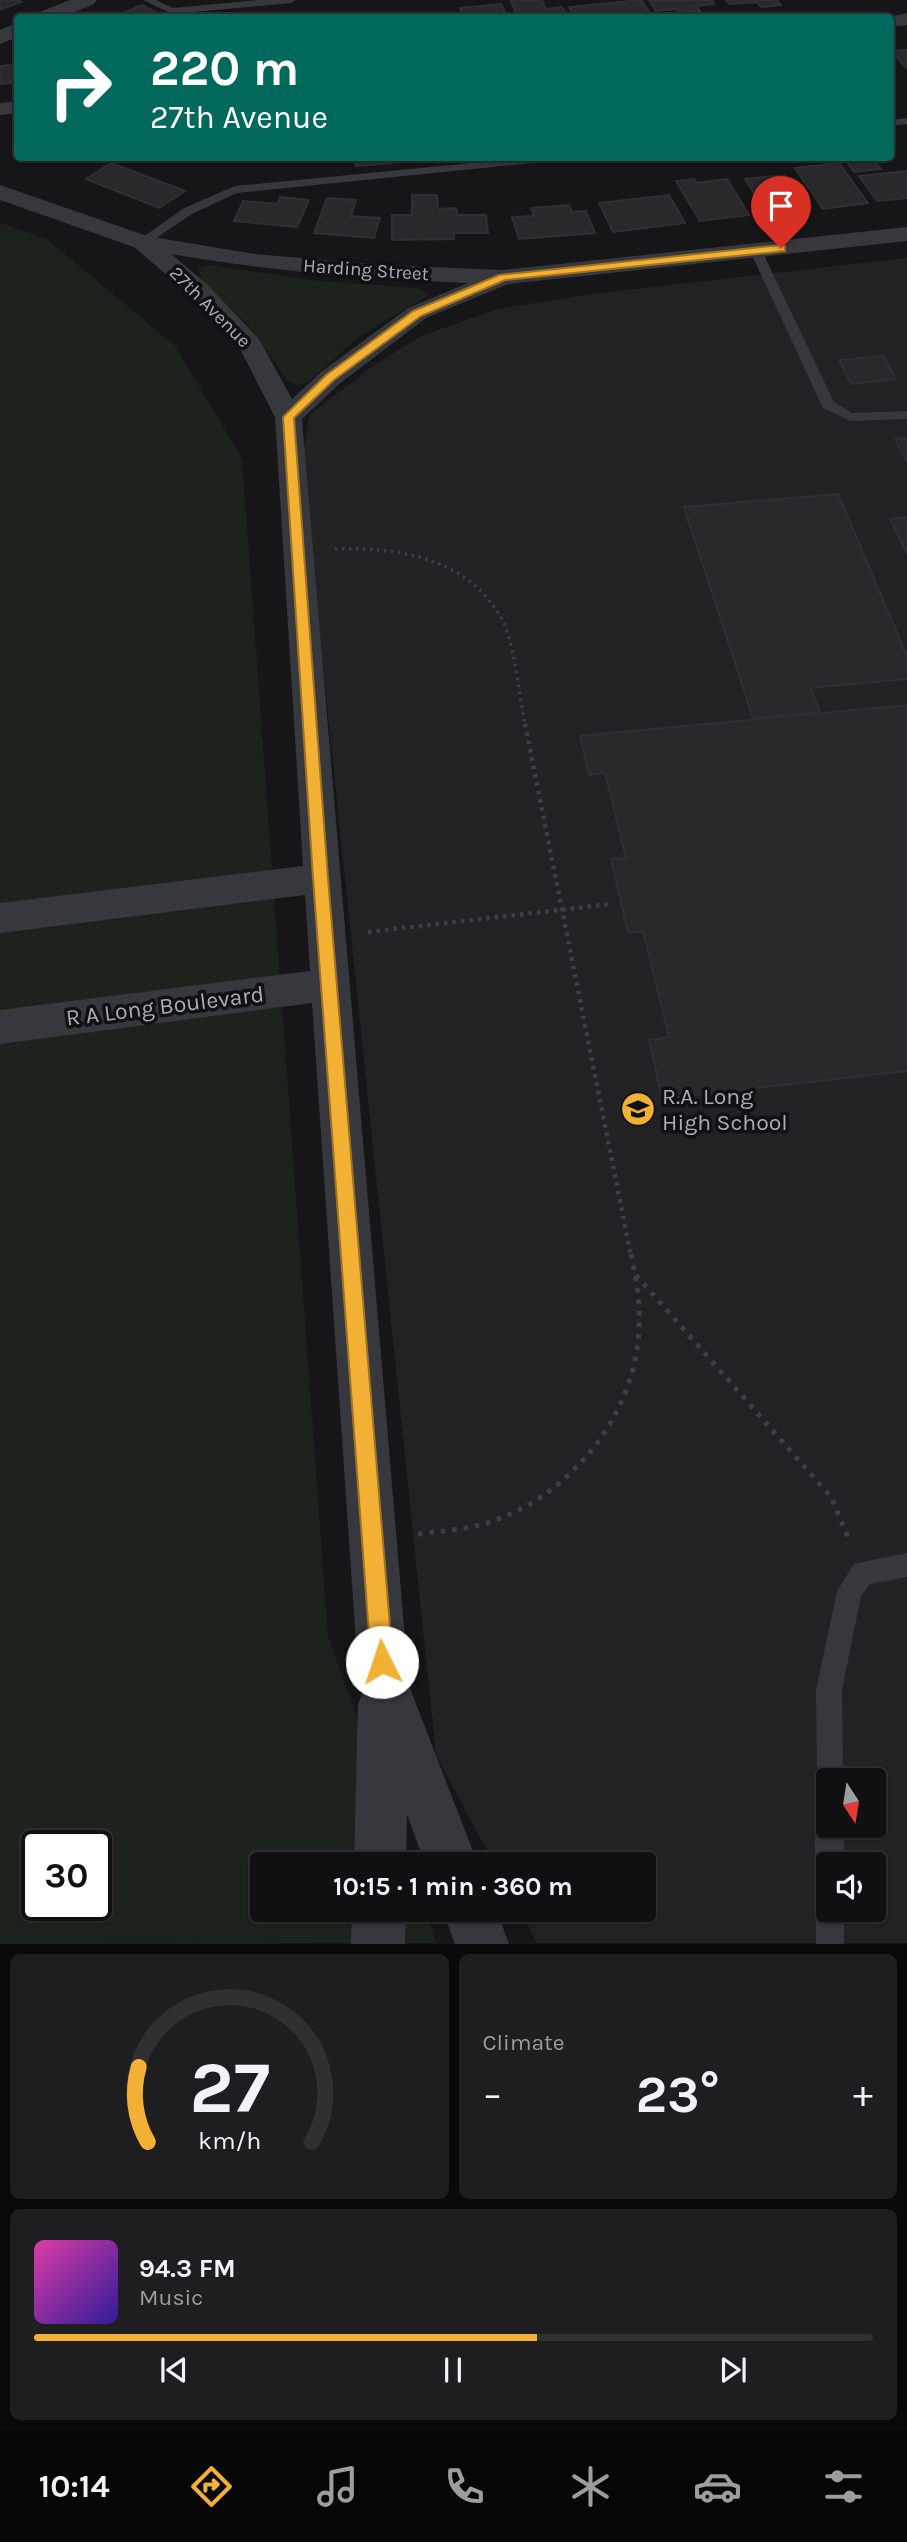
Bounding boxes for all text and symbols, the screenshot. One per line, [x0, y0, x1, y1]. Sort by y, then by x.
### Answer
text: 220 m [150, 40, 299, 97]
icon: right [35, 42, 126, 133]
text: 27th Avenue [150, 99, 328, 136]
pin [751, 176, 811, 248]
icon: arrive [762, 187, 800, 225]
street label: Harding Street [302, 255, 430, 285]
street label: 27th Avenue [165, 262, 255, 352]
street label: R A Long Boulevard [65, 980, 265, 1032]
place label: R.A. Long High School [662, 1083, 788, 1136]
school or university icon: R.A. Long High School [619, 1090, 657, 1128]
position arrow [345, 1625, 419, 1699]
north arrow [816, 1768, 886, 1838]
map controls [816, 1768, 886, 1922]
speed limit sign: 30 [21, 1830, 112, 1921]
button: sound [816, 1852, 886, 1922]
text: 10:15 · 1 min · 360 m [333, 1871, 573, 1902]
text: Climate [483, 2029, 565, 2056]
text: 27 [189, 2046, 269, 2131]
text: 23° [636, 2064, 720, 2125]
text: − [483, 2072, 502, 2117]
text: + [853, 2072, 873, 2117]
text: km/h [198, 2126, 261, 2155]
text: 94.3 FM [139, 2253, 236, 2284]
text: Music [139, 2284, 203, 2311]
icon: previous [155, 2351, 193, 2389]
icon: pause [434, 2351, 472, 2389]
icon: next [714, 2351, 752, 2389]
icon: directions [187, 2462, 236, 2511]
icon: music [313, 2462, 362, 2511]
icon: phone [440, 2462, 489, 2511]
icon: climate [566, 2462, 615, 2511]
icon: car [693, 2462, 742, 2511]
icon: filters [819, 2462, 868, 2511]
text: 10:14 [39, 2468, 109, 2505]

